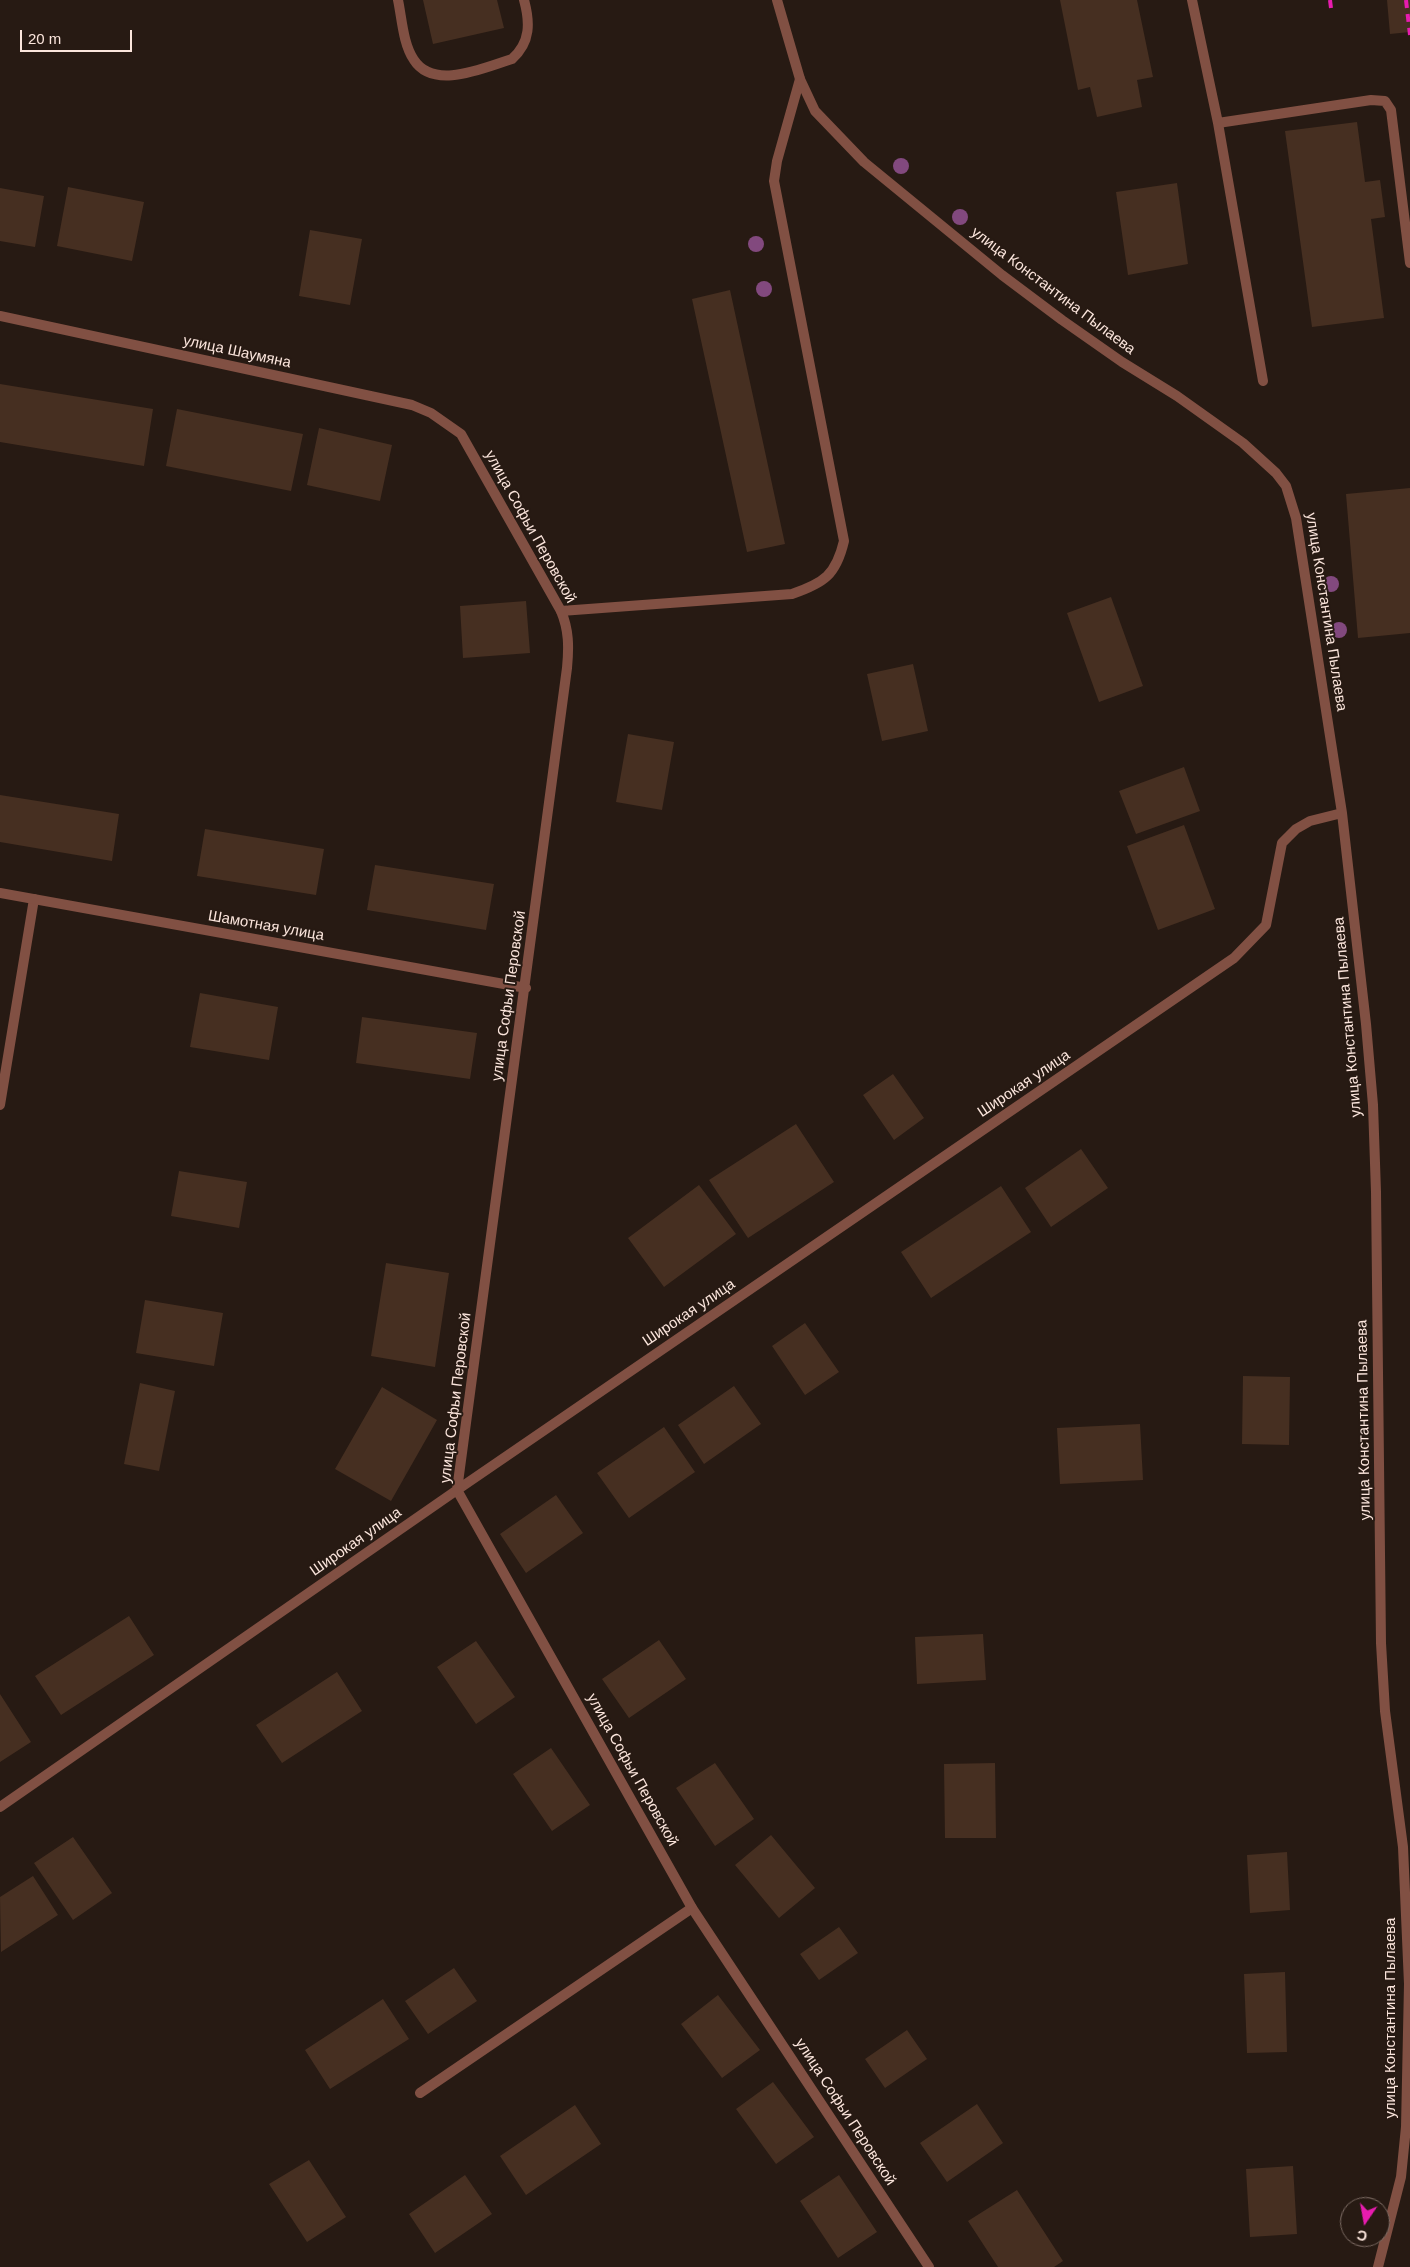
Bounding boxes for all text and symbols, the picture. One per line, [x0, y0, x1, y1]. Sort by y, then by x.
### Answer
scale bar [22, 20, 135, 52]
text: 20 m [28, 30, 61, 47]
street label: улица Константина Пылаева [967, 223, 1139, 359]
street label: улица Шаумяна [181, 332, 293, 372]
street label: улица Софьи Перовской [480, 447, 580, 607]
street label: улица Константина Пылаева [1301, 511, 1351, 713]
street label: Шамотная улица [207, 907, 325, 945]
street label: улица Софьи Перовской [488, 910, 530, 1082]
street label: улица Константина Пылаева [1330, 916, 1366, 1118]
street label: Широкая улица [974, 1046, 1074, 1122]
street label: Широкая улица [639, 1275, 739, 1351]
street label: улица Софьи Перовской [437, 1312, 475, 1484]
street label: улица Константина Пылаева [1353, 1319, 1375, 1521]
street label: Широкая улица [307, 1504, 405, 1580]
street label: улица Софьи Перовской [582, 1690, 682, 1850]
street label: улица Константина Пылаева [1382, 1918, 1400, 2118]
street label: улица Софьи Перовской [791, 2035, 899, 2189]
north arrow [1340, 2197, 1390, 2247]
text: С [1355, 2227, 1369, 2245]

